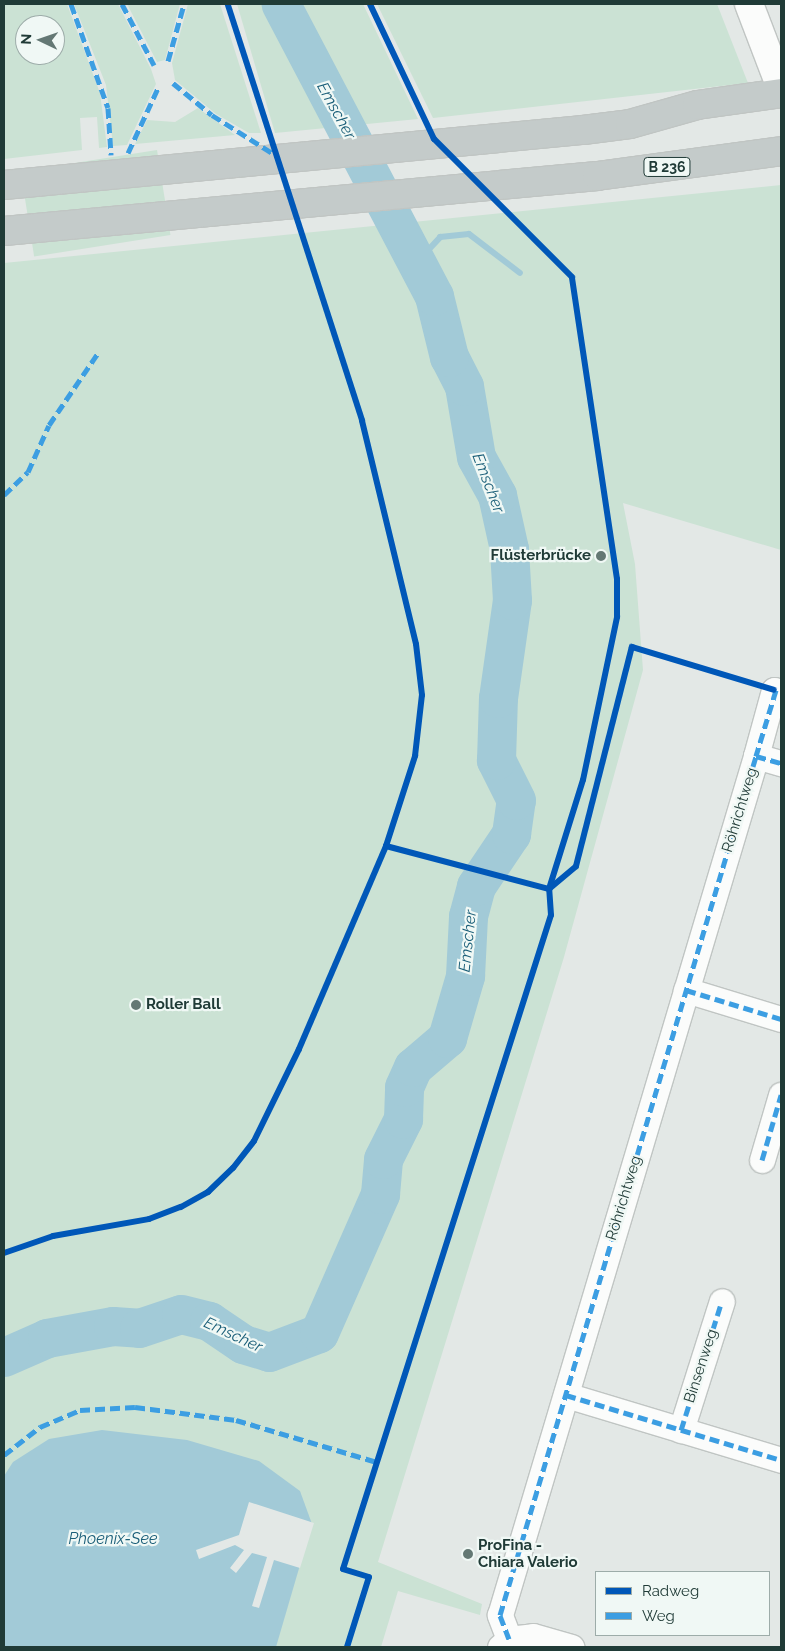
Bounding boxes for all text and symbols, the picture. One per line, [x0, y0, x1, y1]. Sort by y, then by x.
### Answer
north arrow [15, 15, 65, 65]
text: N [18, 34, 34, 45]
water label: Emscher [313, 79, 359, 143]
road number: B 236 [643, 156, 691, 178]
water label: Emscher [468, 451, 508, 515]
place label: Flüsterbrücke [491, 547, 591, 565]
marker: Flüsterbrücke [595, 550, 607, 562]
street label: Röhrichtweg [719, 765, 761, 855]
water label: Emscher [455, 909, 481, 973]
place label: Roller Ball [146, 996, 221, 1014]
marker: Roller Ball [130, 999, 142, 1011]
street label: Röhrichtweg [603, 1153, 645, 1243]
water label: Emscher [201, 1313, 265, 1357]
street label: Binsenweg [681, 1327, 721, 1405]
water label: Phoenix-See [69, 1529, 157, 1549]
place label: ProFina - Chiara Valerio [478, 1536, 578, 1571]
marker: ProFina - Chiara Valerio [462, 1548, 474, 1560]
legend [595, 1571, 770, 1636]
text: Radweg [642, 1582, 699, 1600]
text: Weg [642, 1607, 675, 1625]

